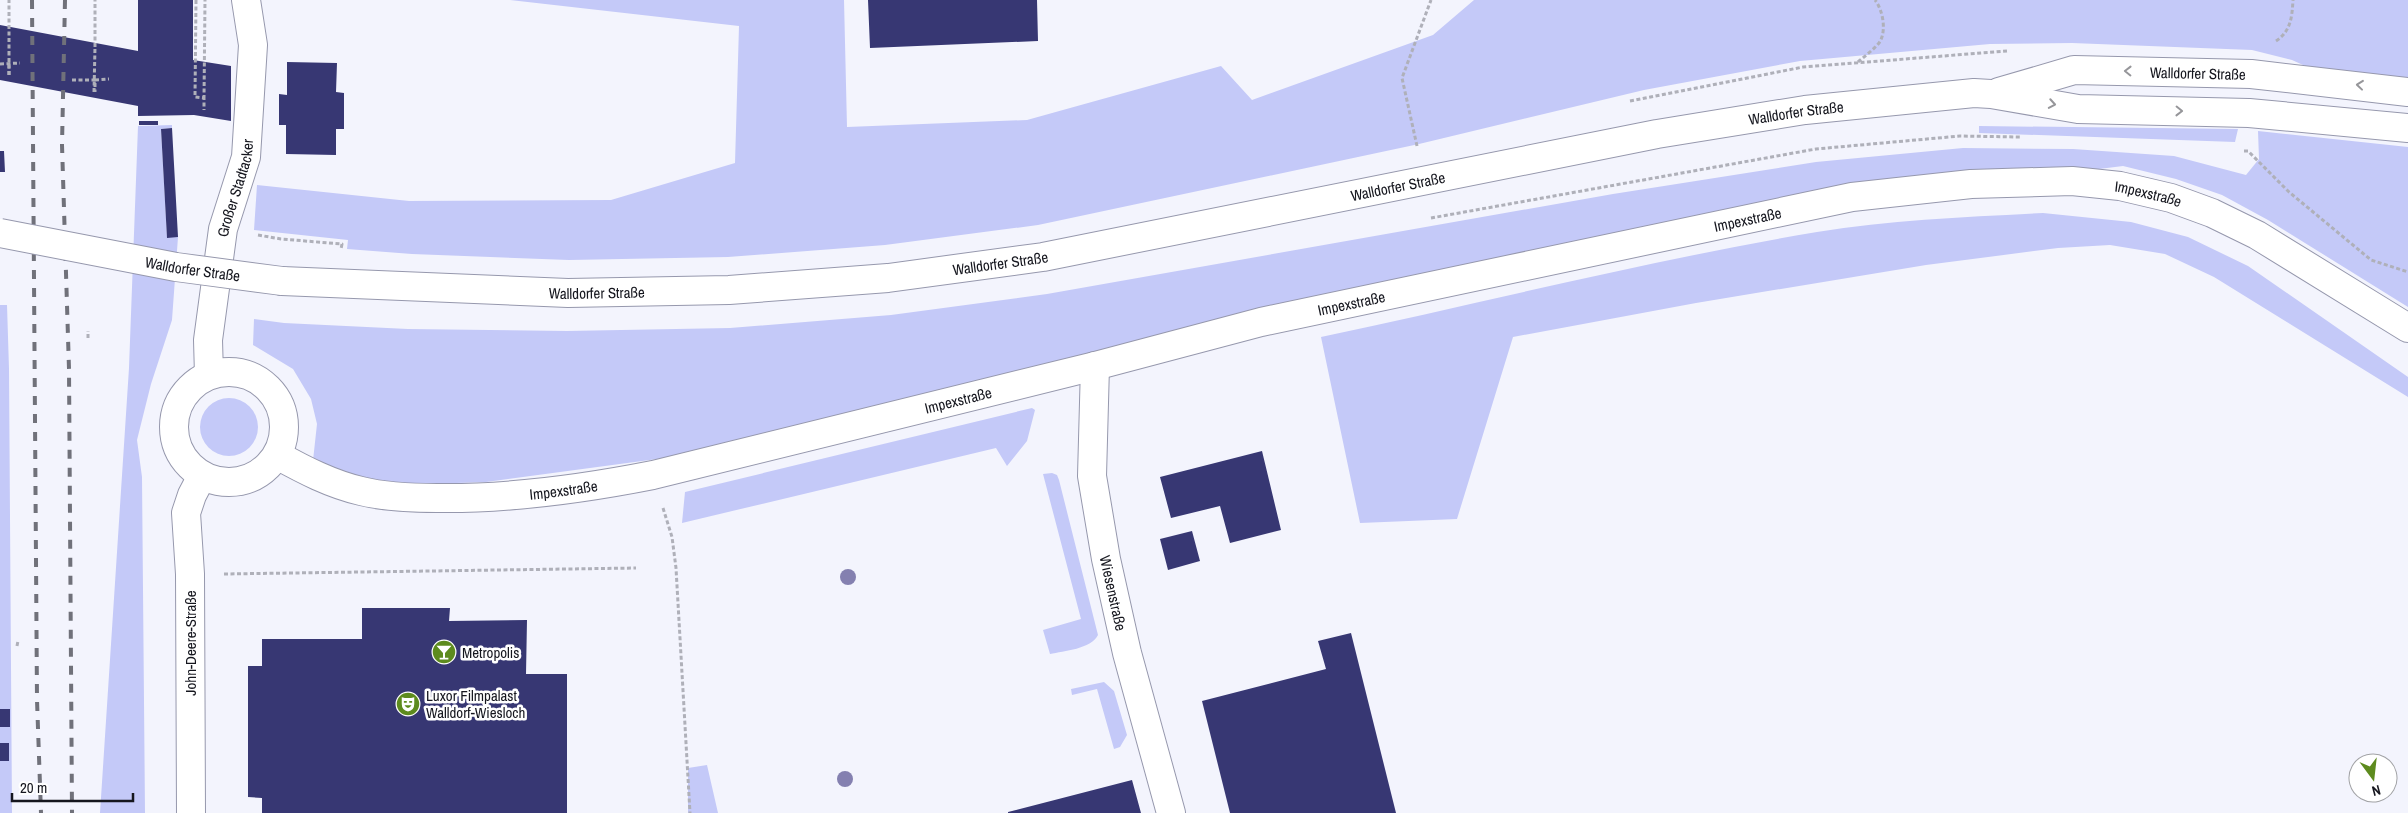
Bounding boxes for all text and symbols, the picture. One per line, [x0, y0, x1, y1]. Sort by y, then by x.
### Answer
street label: Walldorfer Straße [2150, 61, 2246, 84]
one-way arrow [2124, 66, 2132, 77]
one-way arrow [2355, 80, 2363, 91]
street label: Walldorfer Straße [1747, 96, 1845, 130]
one-way arrow [2047, 99, 2056, 109]
one-way arrow [2175, 106, 2183, 117]
street label: Großer Stadtacker [212, 138, 258, 238]
street label: Walldorfer Straße [1349, 166, 1447, 206]
street label: Impexstraße [2114, 175, 2185, 212]
street label: Impexstraße [1712, 202, 1783, 236]
street label: Walldorfer Straße [951, 246, 1050, 280]
street label: Walldorfer Straße [143, 251, 242, 286]
street label: Walldorfer Straße [548, 281, 645, 304]
street label: Impexstraße [1316, 286, 1387, 320]
street label: Impexstraße [922, 381, 994, 418]
street label: Impexstraße [528, 475, 599, 504]
street label: Wiesenstraße [1095, 553, 1132, 633]
street label: John-Deere-Straße [180, 590, 201, 696]
bar icon: Metropolis [431, 639, 457, 665]
place label: Metropolis [462, 642, 519, 663]
place label: Luxor Filmpalast Walldorf-Wiesloch [426, 685, 525, 723]
theatre icon: Luxor Filmpalast Walldorf-Wiesloch [395, 691, 421, 717]
north arrow [2348, 753, 2398, 803]
scale bar [12, 770, 134, 802]
text: 20 m [20, 777, 47, 798]
text: N [2370, 781, 2383, 800]

